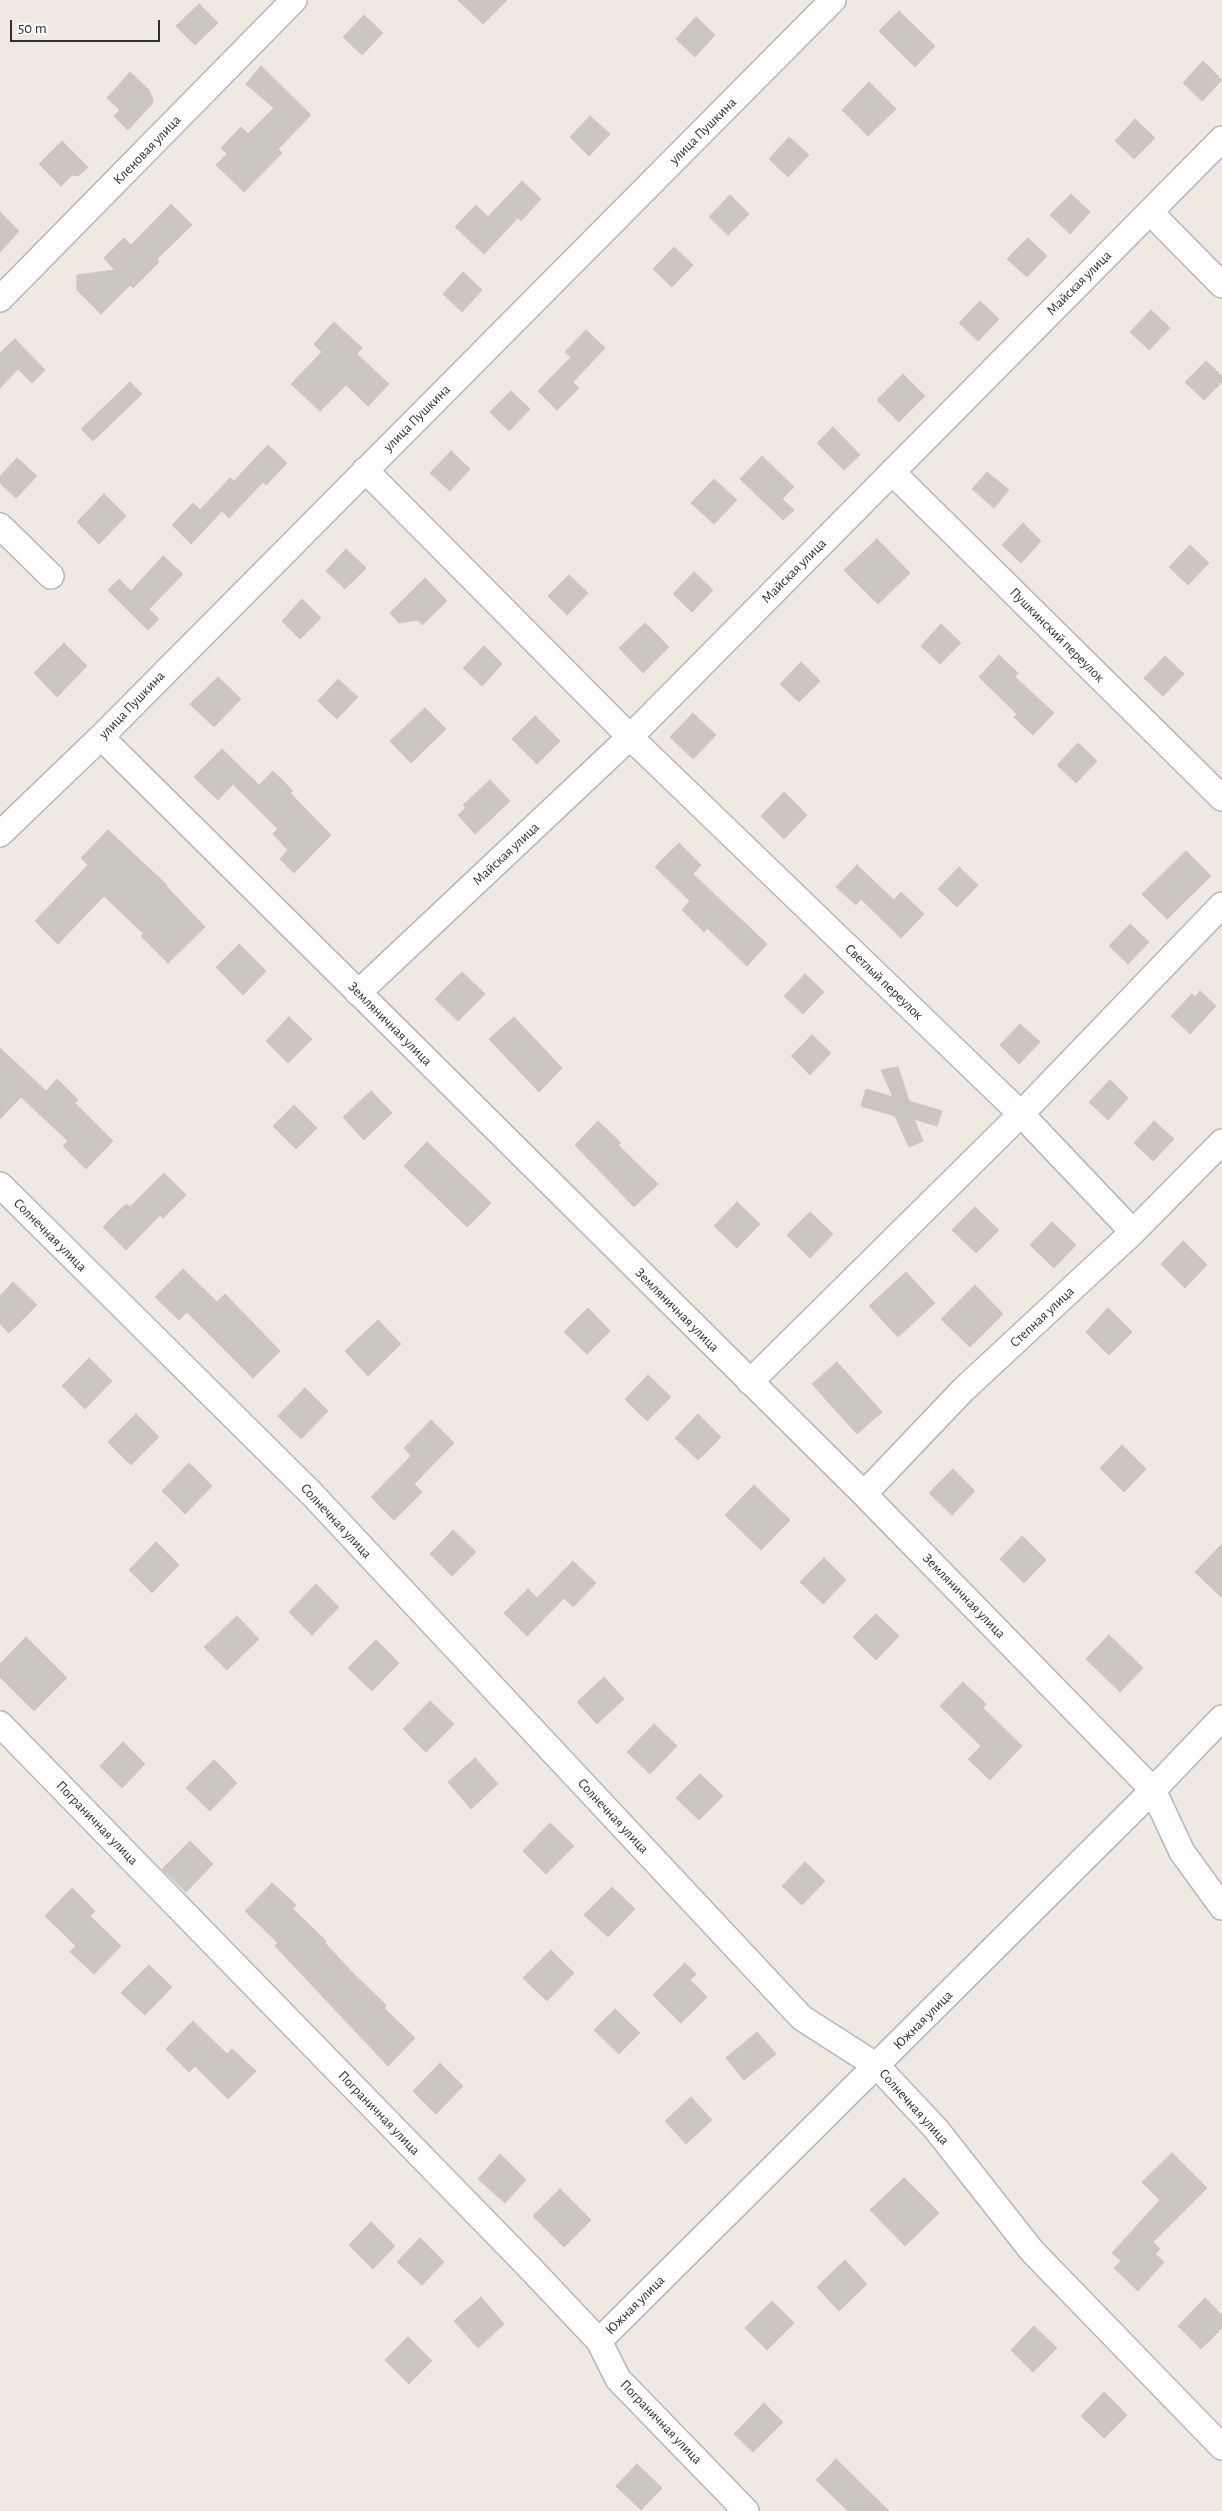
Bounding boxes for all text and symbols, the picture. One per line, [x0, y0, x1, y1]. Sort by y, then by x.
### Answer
scale bar [12, 10, 162, 42]
text: 50 m [18, 21, 47, 36]
street label: улица Пушкина [666, 94, 740, 168]
street label: Кленовая улица [110, 112, 184, 188]
street label: Майская улица [1043, 247, 1115, 319]
street label: улица Пушкина [380, 381, 454, 455]
street label: Майская улица [758, 535, 830, 607]
street label: Пушкинский переулок [1006, 584, 1108, 686]
street label: улица Пушкина [95, 668, 169, 742]
street label: Майская улица [469, 819, 543, 889]
street label: Светлый переулок [841, 940, 927, 1024]
street label: Земляничная улица [344, 978, 436, 1070]
street label: Солнечная улица [10, 1195, 90, 1275]
street label: Земляничная улица [631, 1264, 723, 1356]
street label: Степная улица [1006, 1283, 1078, 1351]
street label: Солнечная улица [297, 1480, 375, 1562]
street label: Земляничная улица [919, 1550, 1009, 1642]
street label: Солнечная улица [574, 1775, 652, 1857]
street label: Пограничная улица [52, 1777, 142, 1869]
street label: Южная улица [890, 1987, 956, 2053]
street label: Солнечная улица [875, 2065, 953, 2149]
street label: Пограничная улица [334, 2067, 424, 2159]
street label: Южная улица [602, 2272, 668, 2338]
street label: Пограничная улица [616, 2376, 706, 2468]

